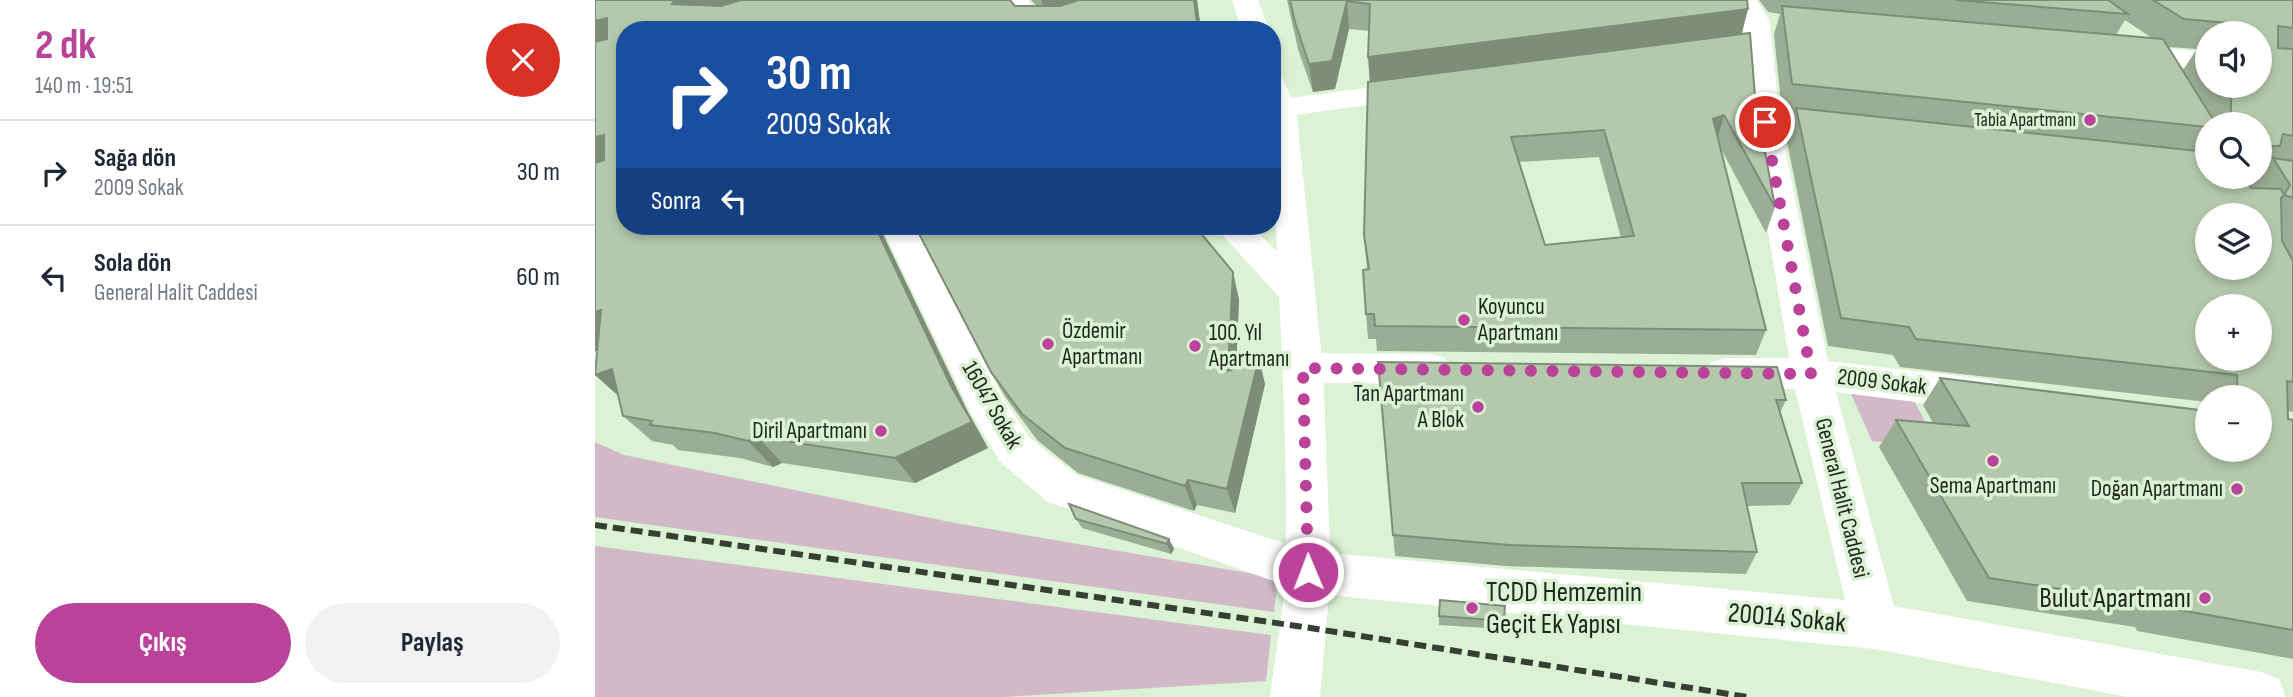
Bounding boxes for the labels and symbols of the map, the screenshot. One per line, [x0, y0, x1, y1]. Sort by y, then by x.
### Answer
pin [1735, 92, 1795, 152]
place label: Tabia Apartmanı [1974, 109, 2076, 132]
marker: Tabia Apartmanı [2082, 112, 2098, 128]
place label: Koyuncu Apartmanı [1477, 293, 1558, 347]
marker: Koyuncu Apartmanı [1456, 312, 1472, 328]
place label: Özdemir Apartmanı [1061, 317, 1142, 371]
place label: 100. Yıl Apartmanı [1208, 319, 1289, 373]
marker: Özdemir Apartmanı [1040, 336, 1056, 352]
marker: 100. Yıl Apartmanı [1187, 338, 1203, 354]
street label: 16047 Sokak [956, 356, 1028, 454]
street label: 2009 Sokak [1836, 363, 1928, 401]
place label: Tan Apartmanı A Blok [1354, 380, 1464, 434]
marker: Tan Apartmanı A Blok [1470, 399, 1486, 415]
street label: General Halit Caddesi [1809, 415, 1875, 581]
place label: Diril Apartmanı [752, 417, 867, 445]
marker: Diril Apartmanı [873, 423, 889, 439]
marker: Sema Apartmanı [1985, 453, 2001, 469]
place label: Sema Apartmanı [1930, 472, 2056, 500]
place label: Doğan Apartmanı [2091, 475, 2223, 503]
marker: Doğan Apartmanı [2229, 481, 2245, 497]
position arrow [1271, 535, 1345, 609]
place label: TCDD Hemzemin Geçit Ek Yapısı [1486, 576, 1642, 641]
place label: Bulut Apartmanı [2039, 582, 2191, 615]
marker: Bulut Apartmanı [2197, 590, 2213, 606]
street label: 20014 Sokak [1727, 596, 1848, 640]
marker: TCDD Hemzemin Geçit Ek Yapısı [1464, 600, 1480, 616]

